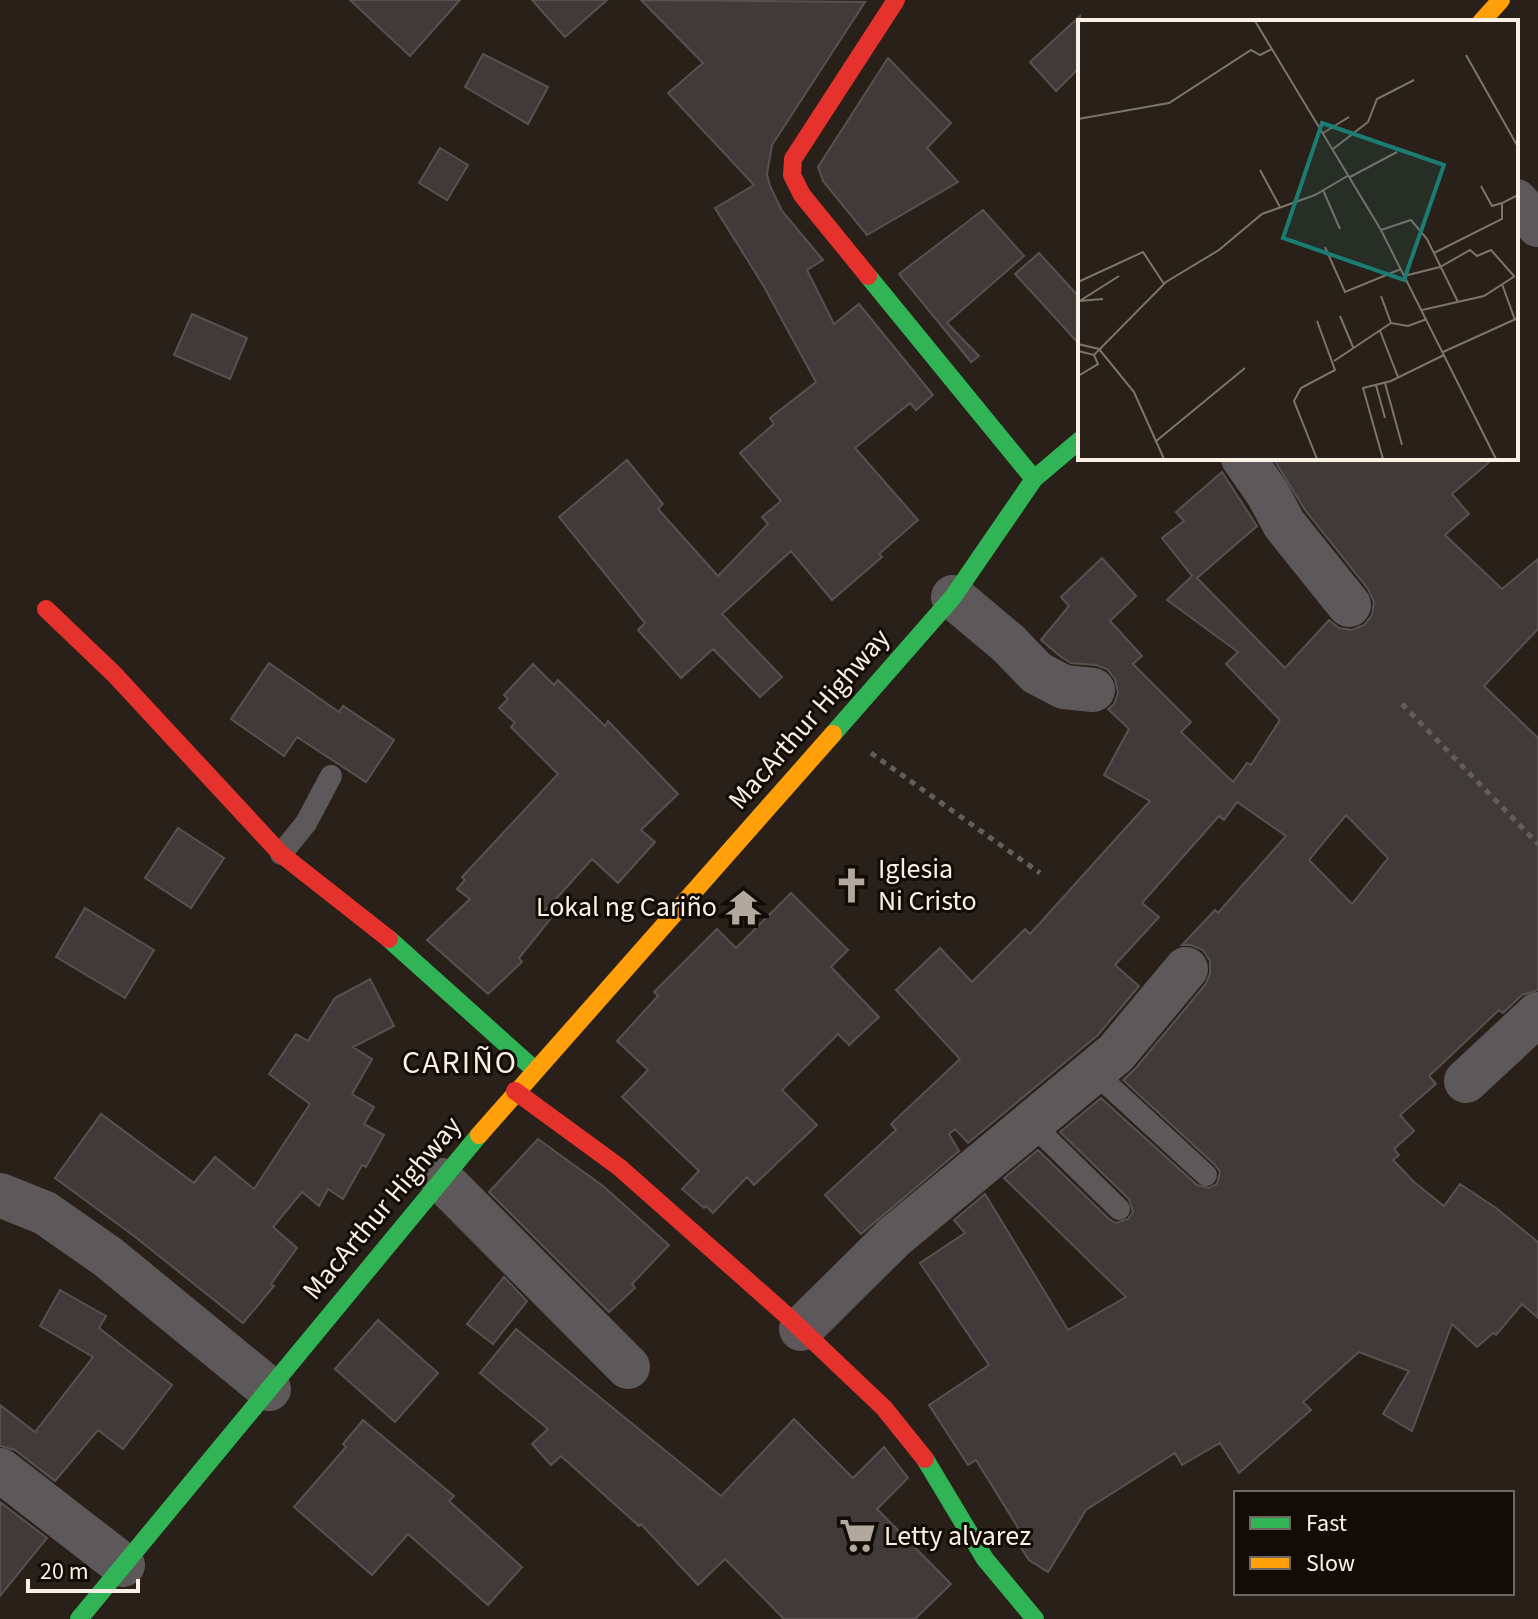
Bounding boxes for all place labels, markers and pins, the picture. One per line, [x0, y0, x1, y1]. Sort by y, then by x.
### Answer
place label: Iglesia Ni Cristo [878, 849, 977, 921]
church icon: Iglesia Ni Cristo [833, 866, 871, 904]
place label: Lokal ng Cariño [536, 887, 717, 927]
temple icon: Lokal ng Cariño [724, 888, 762, 926]
place label: Letty alvarez [884, 1516, 1031, 1556]
supermarket icon: Letty alvarez [839, 1517, 877, 1555]

